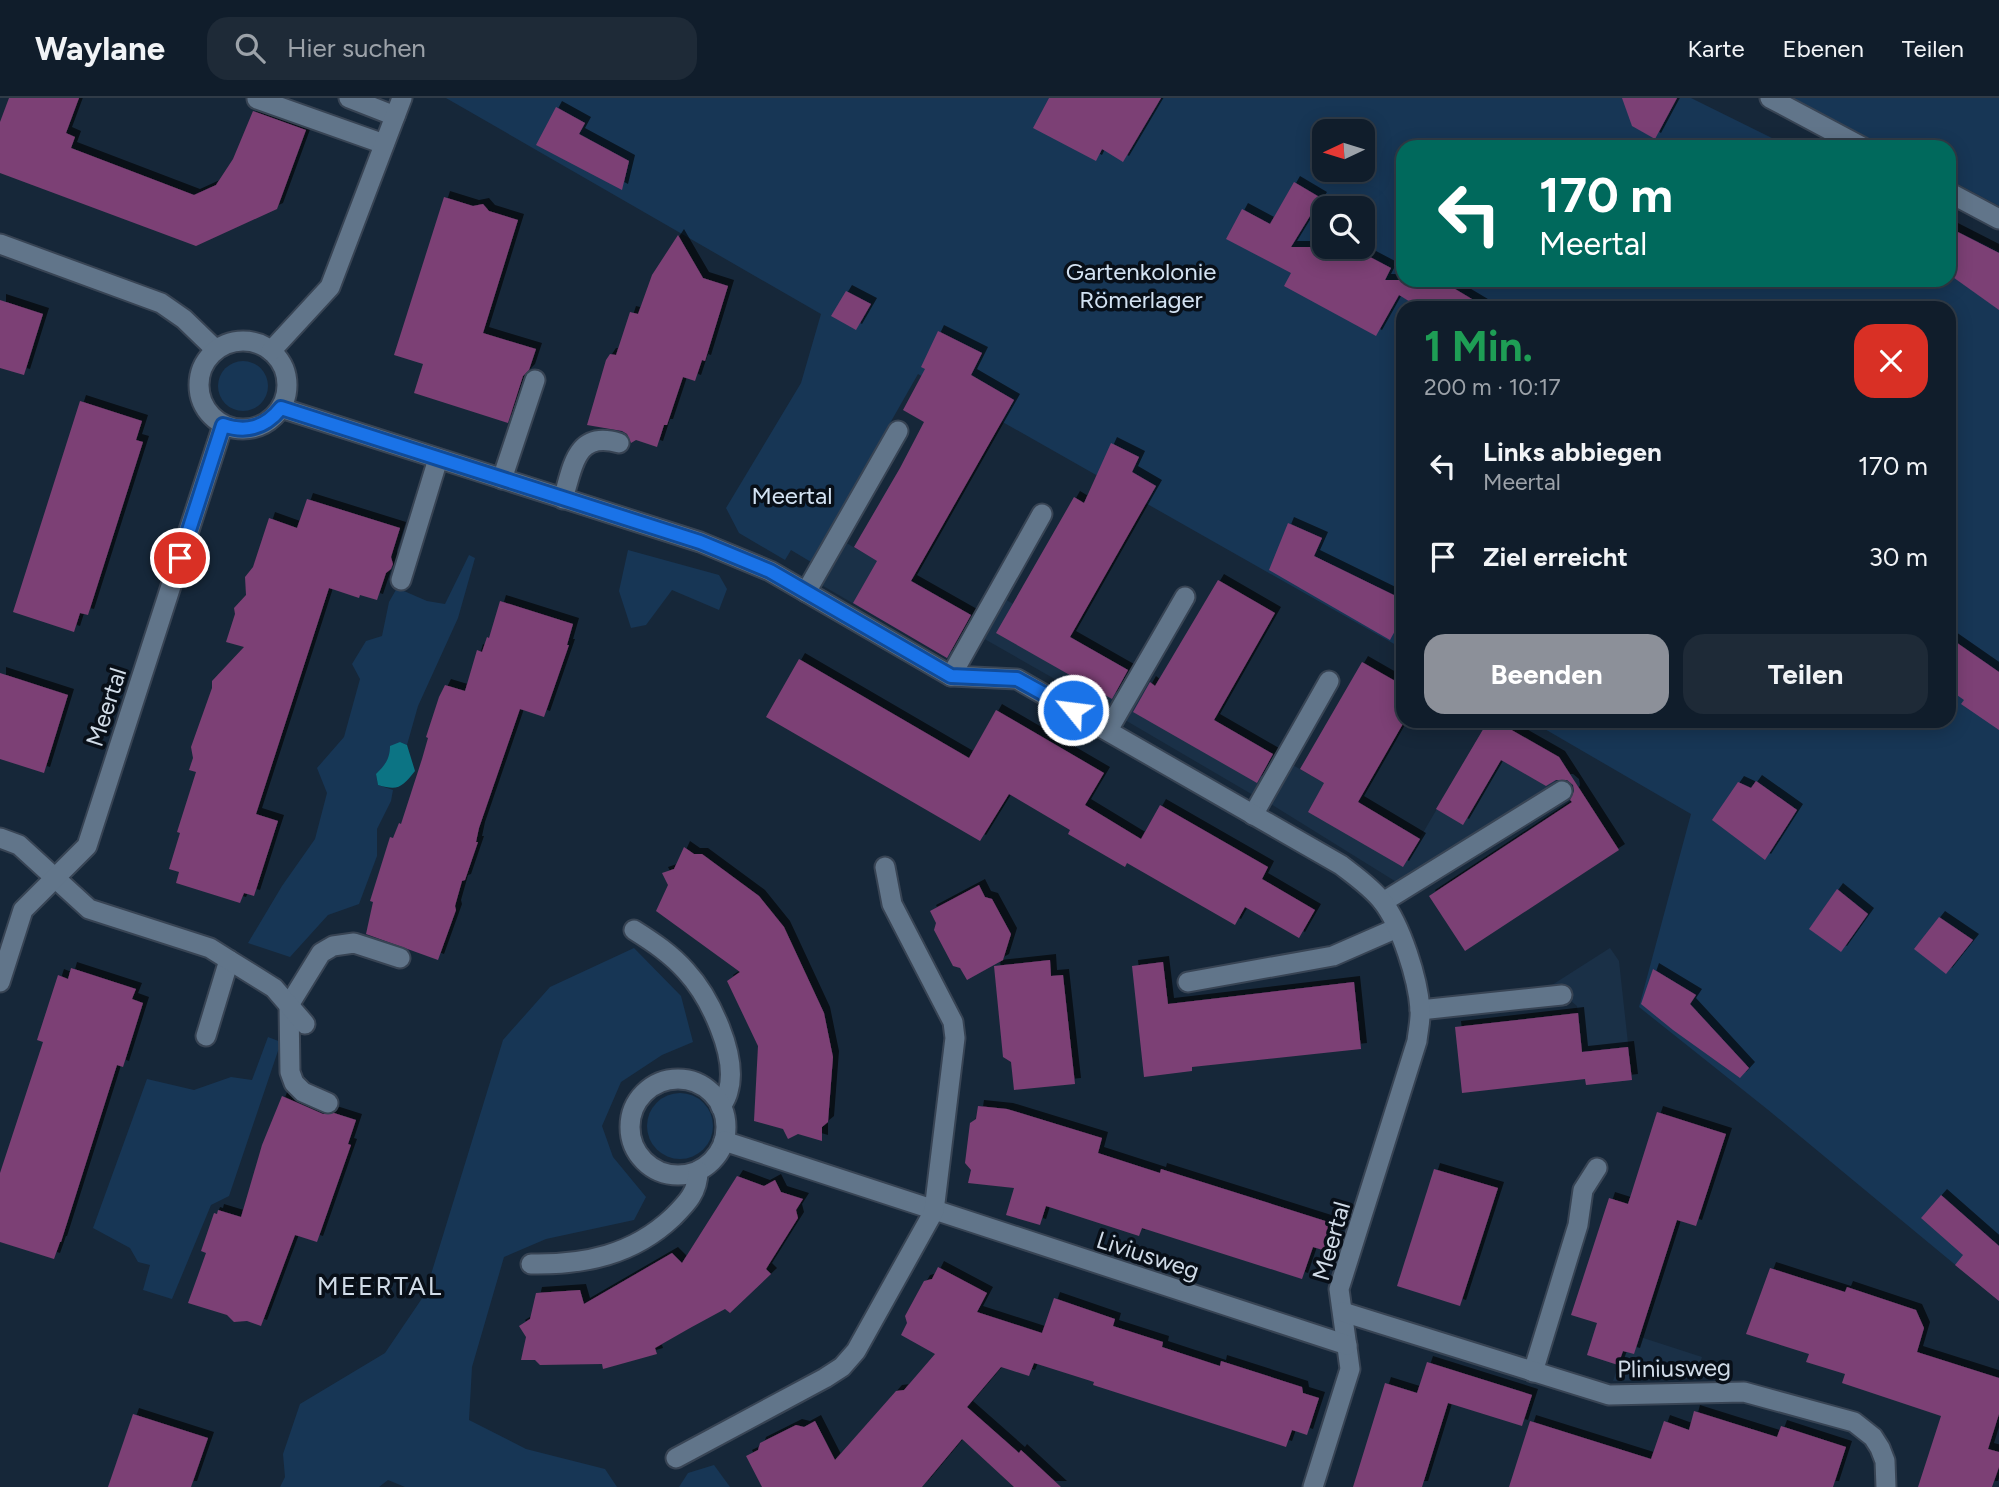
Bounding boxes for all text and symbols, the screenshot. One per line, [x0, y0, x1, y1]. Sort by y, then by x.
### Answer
search box [207, 17, 697, 80]
text: Waylane [35, 29, 165, 68]
icon: search [231, 29, 269, 67]
text: Hier suchen [287, 32, 426, 64]
text: Karte [1688, 34, 1745, 63]
text: Ebenen [1783, 34, 1864, 63]
text: Teilen [1902, 34, 1964, 63]
north arrow [1312, 119, 1376, 182]
map controls [1312, 119, 1375, 259]
text: 170 m [1539, 165, 1673, 224]
icon: left [1424, 168, 1515, 259]
button: search [1312, 196, 1375, 259]
text: Meertal [1539, 225, 1647, 263]
park label: Gartenkolonie Römerlager [1066, 257, 1216, 314]
text: 1 Min. [1424, 321, 1533, 372]
button: close [1854, 324, 1928, 398]
text: 200 m · 10:17 [1424, 373, 1561, 401]
text: Links abbiegen [1483, 436, 1662, 468]
icon: left [1424, 447, 1462, 485]
text: 170 m [1858, 450, 1928, 482]
text: Meertal [1483, 468, 1561, 496]
park label: Meertal [751, 481, 833, 510]
pin [150, 528, 210, 588]
icon: arrive [1424, 538, 1462, 576]
icon: arrive [161, 539, 199, 577]
text: Ziel erreicht [1483, 541, 1628, 573]
text: 30 m [1869, 541, 1928, 573]
button: Beenden [1424, 634, 1669, 714]
button: Teilen [1683, 634, 1928, 714]
street label: Meertal [80, 664, 132, 750]
position arrow [1036, 673, 1110, 747]
street label: Meertal [1306, 1198, 1356, 1284]
street label: Liviusweg [1093, 1225, 1203, 1285]
district label: MEERTAL [317, 1270, 443, 1302]
street label: Pliniusweg [1617, 1353, 1731, 1383]

